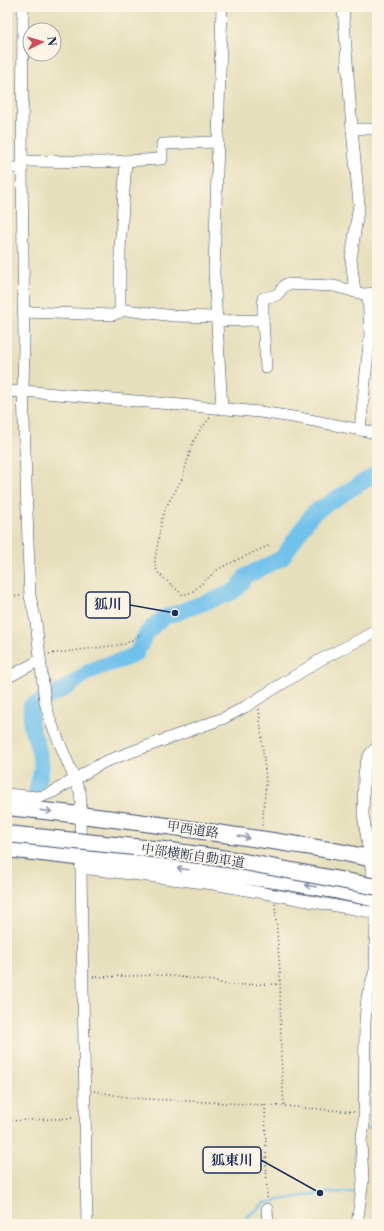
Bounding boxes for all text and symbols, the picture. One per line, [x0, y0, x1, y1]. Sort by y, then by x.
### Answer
north arrow [22, 22, 62, 62]
text: N [45, 36, 59, 47]
callout: 狐川 [86, 592, 130, 618]
text: 狐川 [94, 595, 122, 613]
one-way arrow [39, 807, 52, 814]
street label: 甲西道路 [166, 817, 220, 841]
one-way arrow [237, 833, 250, 841]
street label: 中部横断自動車道 [140, 840, 246, 870]
one-way arrow [177, 865, 190, 872]
one-way arrow [305, 881, 318, 889]
callout: 狐東川 [203, 1147, 261, 1173]
text: 狐東川 [211, 1151, 253, 1169]

